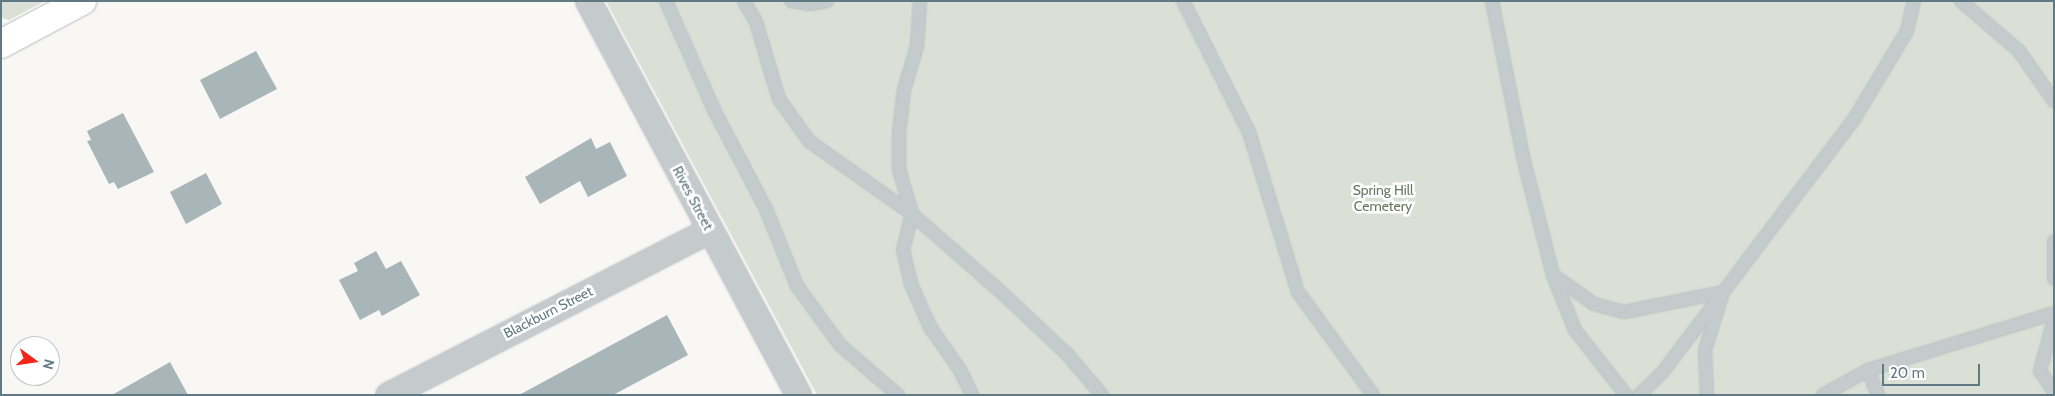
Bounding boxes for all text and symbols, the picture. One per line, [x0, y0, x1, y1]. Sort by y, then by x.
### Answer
street label: Rives Street [669, 163, 717, 233]
park label: Spring Hill Cemetery [1353, 182, 1413, 214]
street label: Blackburn Street [501, 282, 595, 342]
north arrow [10, 336, 60, 386]
scale bar [1885, 354, 1982, 386]
text: N [39, 357, 59, 371]
text: 20 m [1890, 364, 1925, 382]

